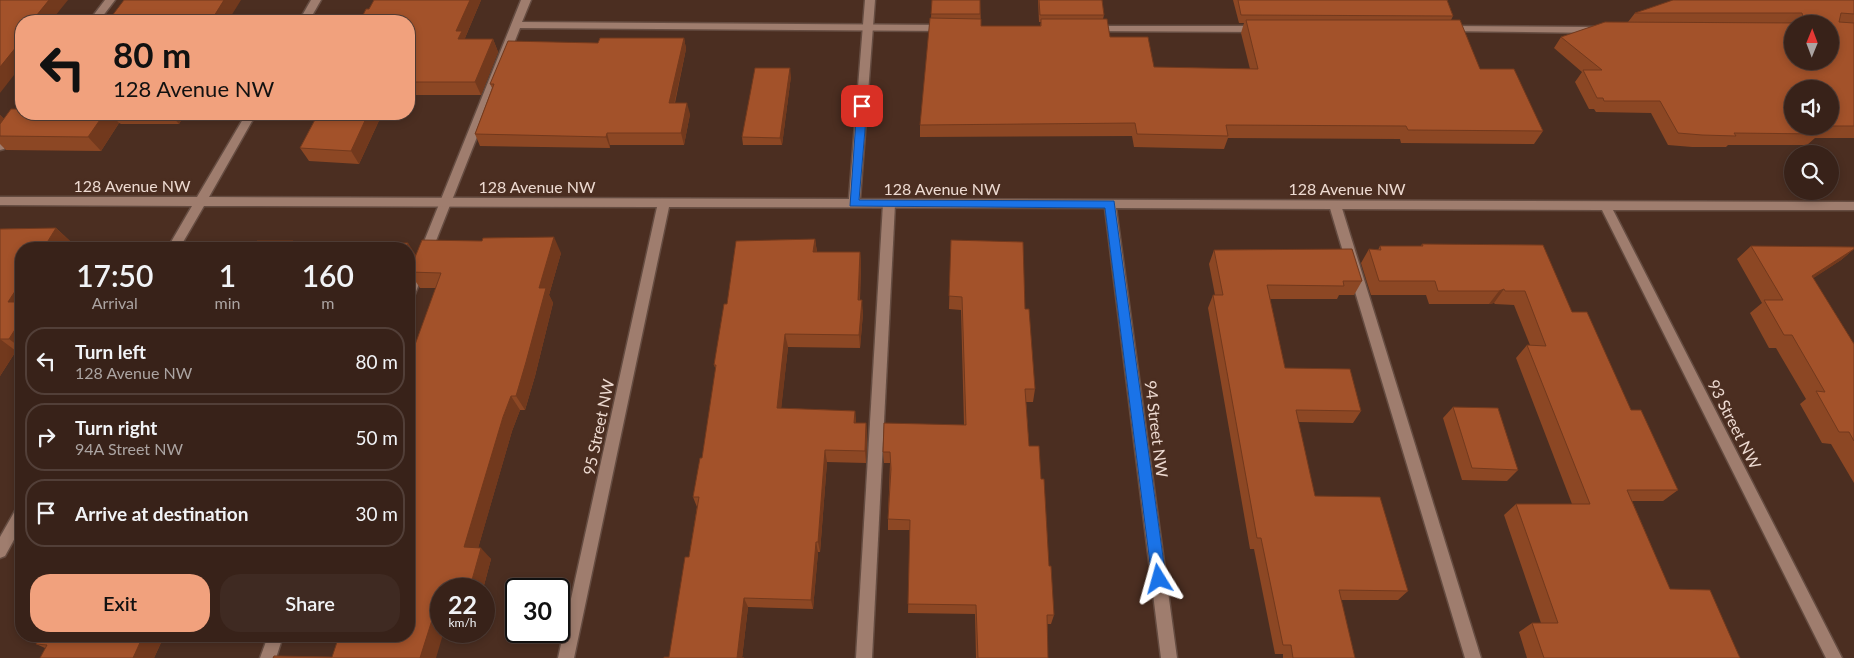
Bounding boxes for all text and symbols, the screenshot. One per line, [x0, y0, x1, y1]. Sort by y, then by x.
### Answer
north arrow [1784, 15, 1839, 70]
map controls [1784, 15, 1839, 200]
text: 80 m [113, 33, 191, 75]
icon: left [30, 35, 95, 100]
text: 128 Avenue NW [113, 75, 274, 102]
button: sound [1784, 80, 1839, 135]
pin [841, 85, 883, 127]
icon: arrive [848, 92, 876, 120]
button: search [1784, 145, 1839, 200]
street label: 128 Avenue NW [73, 176, 191, 195]
street label: 128 Avenue NW [478, 177, 596, 196]
street label: 128 Avenue NW [883, 179, 1001, 198]
street label: 128 Avenue NW [1288, 179, 1406, 198]
text: 17:50 [76, 257, 153, 293]
text: 1 [219, 257, 236, 293]
text: 160 [302, 257, 354, 293]
text: Arrival [92, 293, 138, 312]
text: min [215, 293, 240, 312]
text: m [321, 293, 334, 312]
text: Turn left [75, 340, 146, 363]
icon: left [32, 347, 60, 375]
text: 80 m [355, 350, 398, 373]
text: 128 Avenue NW [75, 363, 192, 382]
street label: 93 Street NW [1704, 376, 1766, 472]
street label: 95 Street NW [579, 377, 618, 477]
street label: 94 Street NW [1142, 379, 1172, 479]
text: Turn right [75, 416, 157, 439]
icon: right [32, 423, 60, 451]
text: 50 m [355, 426, 398, 449]
text: 94A Street NW [75, 439, 183, 458]
icon: arrive [32, 499, 60, 527]
text: Arrive at destination [75, 502, 248, 525]
text: 30 m [355, 502, 398, 525]
position arrow [1132, 552, 1184, 604]
button: Exit [30, 574, 210, 632]
button: Share [220, 574, 400, 632]
speed limit sign: 30 [505, 578, 570, 643]
text: 22 [448, 589, 477, 619]
text: km/h [448, 615, 477, 630]

